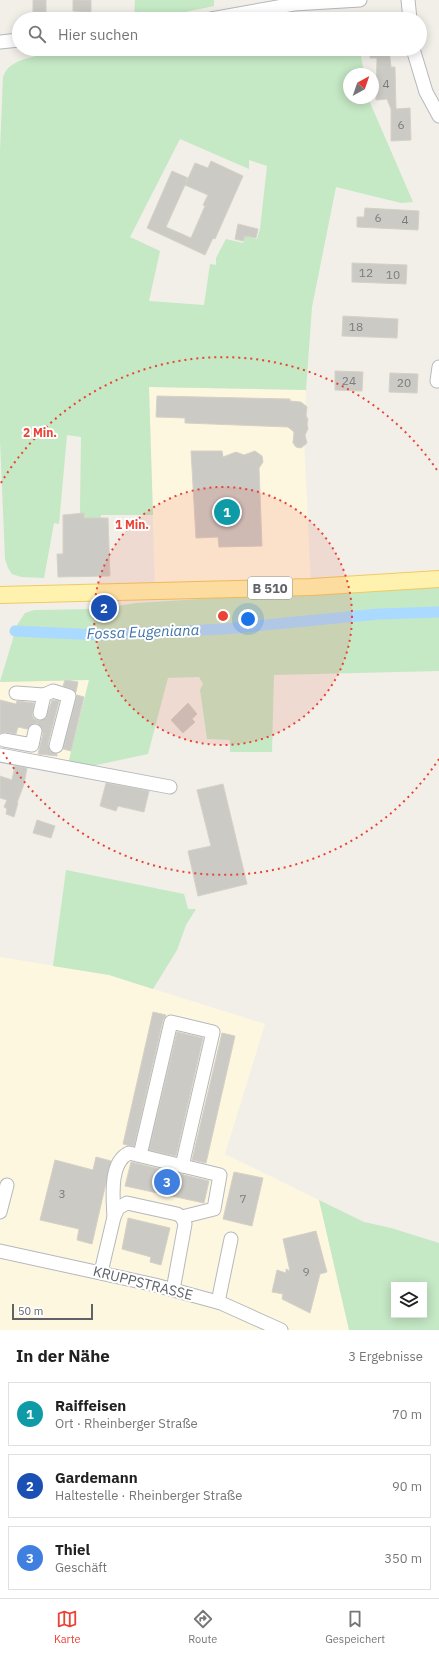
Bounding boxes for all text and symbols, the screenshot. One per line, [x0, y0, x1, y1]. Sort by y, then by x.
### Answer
search box [12, 12, 427, 56]
icon: search [26, 23, 48, 45]
text: Hier suchen [58, 25, 138, 44]
north arrow [343, 68, 379, 104]
house number: 4 [382, 76, 390, 91]
house number: 6 [397, 117, 405, 132]
house number: 6 [374, 210, 382, 225]
house number: 4 [401, 212, 409, 227]
house number: 12 [359, 265, 373, 280]
house number: 10 [386, 267, 400, 282]
house number: 18 [349, 319, 363, 334]
house number: 24 [342, 373, 356, 388]
house number: 20 [397, 375, 411, 390]
text: 2 Min. [23, 425, 57, 440]
pin: 1 [214, 497, 240, 527]
text: 1 Min. [115, 517, 149, 532]
road number: B 510 [248, 577, 292, 599]
pin: 2 [91, 593, 117, 623]
centre of rings [216, 609, 230, 623]
your location [238, 609, 258, 629]
water label: Fossa Eugeniana [86, 620, 200, 643]
pin: 3 [154, 1167, 180, 1197]
house number: 3 [58, 1186, 66, 1201]
house number: 7 [239, 1191, 247, 1206]
street label: KRUPPSTRASSE [91, 1262, 195, 1304]
house number: 9 [302, 1264, 310, 1279]
map controls [391, 1282, 427, 1318]
button: layers [391, 1282, 427, 1318]
scale bar [12, 1302, 93, 1321]
text: 50 m [18, 1304, 43, 1318]
text: In der Nähe [16, 1345, 110, 1367]
text: 3 Ergebnisse [348, 1348, 423, 1365]
text: Raiffeisen [55, 1396, 126, 1415]
text: 1 [26, 1406, 34, 1423]
text: 70 m [392, 1406, 422, 1423]
text: Ort · Rheinberger Straße [55, 1415, 198, 1432]
text: Gardemann [55, 1468, 138, 1487]
text: 2 [26, 1478, 34, 1495]
text: 90 m [392, 1478, 422, 1495]
text: Haltestelle · Rheinberger Straße [55, 1487, 242, 1504]
text: Thiel [55, 1540, 90, 1559]
text: 3 [26, 1550, 34, 1567]
text: 350 m [384, 1550, 422, 1567]
text: Geschäft [55, 1559, 107, 1576]
tab: Karte [54, 1608, 81, 1646]
tab: Route [188, 1608, 217, 1646]
tab: Gespeichert [325, 1608, 385, 1646]

